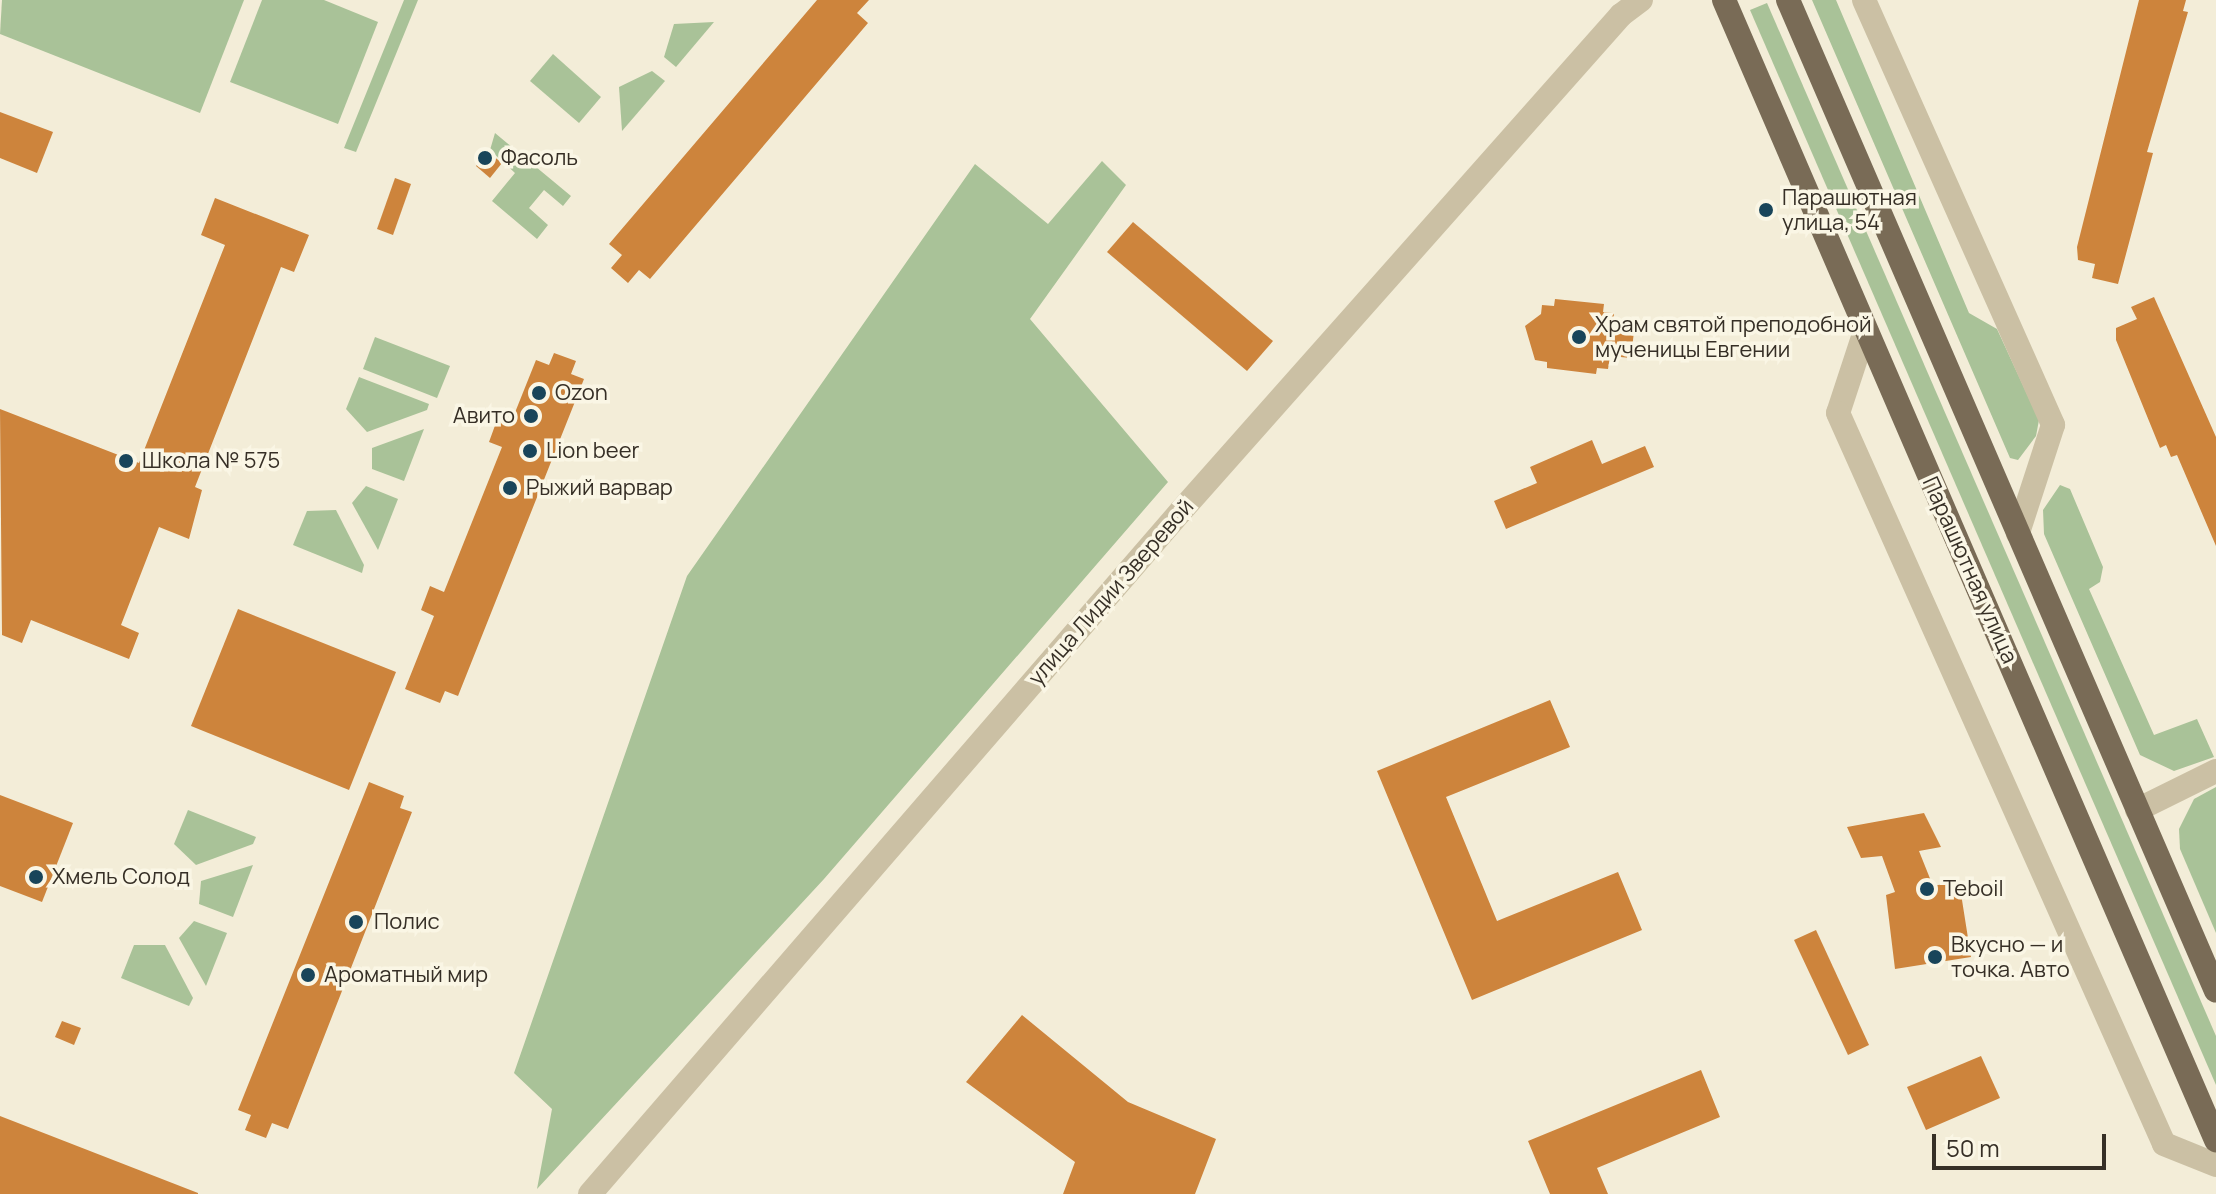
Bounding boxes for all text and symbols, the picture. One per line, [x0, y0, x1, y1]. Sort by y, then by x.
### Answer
place label: Фасоль [501, 145, 578, 171]
marker: Фасоль [476, 149, 494, 167]
place label: Парашютная улица, 54 [1782, 184, 1917, 236]
marker: Парашютная улица, 54 [1757, 201, 1775, 219]
place label: Храм святой преподобной мученицы Евгении [1595, 311, 1872, 362]
marker: Храм святой преподобной мученицы Евгении [1570, 328, 1588, 346]
place label: Ozon [555, 380, 608, 406]
marker: Ozon [530, 384, 548, 402]
place label: Авито [453, 403, 515, 429]
marker: Авито [522, 407, 540, 425]
place label: Lion beer [546, 438, 640, 464]
marker: Lion beer [521, 442, 539, 460]
place label: Школа № 575 [142, 448, 280, 474]
marker: Школа № 575 [117, 452, 135, 470]
street label: Парашютная улица [1917, 473, 2023, 667]
place label: Рыжий варвар [526, 475, 673, 501]
marker: Рыжий варвар [501, 479, 519, 497]
street label: улица Лидии Зверевой [1023, 494, 1199, 690]
place label: Хмель Солод [52, 864, 190, 890]
marker: Хмель Солод [27, 868, 45, 886]
place label: Teboil [1943, 876, 2004, 902]
marker: Teboil [1918, 880, 1936, 898]
place label: Полис [374, 909, 440, 935]
marker: Полис [345, 911, 367, 933]
place label: Вкусно — и точка. Авто [1951, 931, 2070, 982]
marker: Вкусно — и точка. Авто [1926, 948, 1944, 966]
place label: Ароматный мир [324, 962, 488, 988]
marker: Ароматный мир [299, 966, 317, 984]
scale bar [1936, 1118, 2110, 1168]
text: 50 m [1946, 1131, 2000, 1164]

